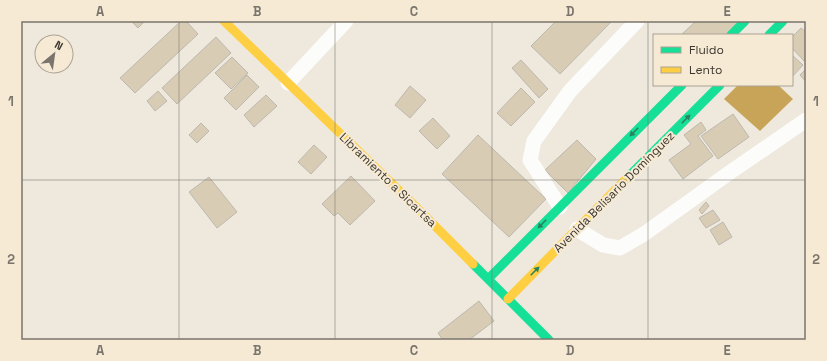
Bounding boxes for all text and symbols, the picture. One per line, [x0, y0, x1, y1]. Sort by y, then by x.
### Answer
text: A [96, 3, 105, 20]
text: B [253, 3, 262, 20]
text: C [410, 3, 418, 20]
text: D [566, 3, 575, 20]
text: E [723, 3, 731, 20]
north arrow [34, 34, 74, 74]
legend [653, 34, 793, 86]
text: N [52, 37, 65, 53]
text: Fluido [689, 42, 724, 58]
text: Lento [689, 62, 723, 78]
text: 1 [8, 93, 14, 110]
text: 1 [813, 93, 819, 110]
one-way arrow [681, 114, 691, 124]
one-way arrow [629, 127, 639, 137]
street label: Avenida Belisario Domínguez [550, 128, 678, 256]
street label: Libramiento a Sicartsa [336, 129, 440, 231]
one-way arrow [537, 219, 547, 229]
text: 2 [7, 251, 15, 268]
text: 2 [812, 251, 820, 268]
one-way arrow [530, 266, 540, 276]
text: A [96, 342, 105, 359]
text: B [253, 342, 262, 359]
text: C [410, 342, 418, 359]
text: D [566, 342, 575, 359]
text: E [723, 342, 731, 359]

